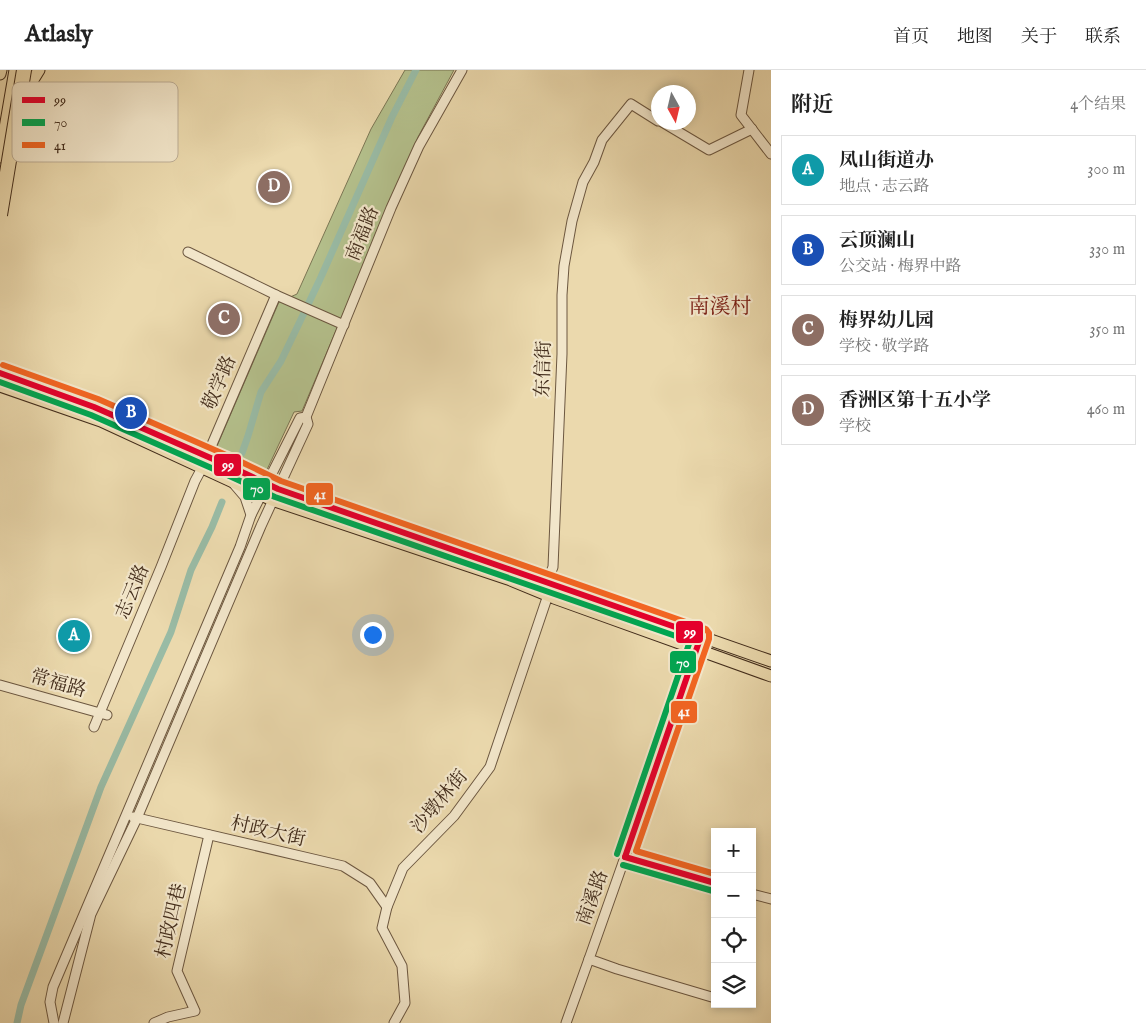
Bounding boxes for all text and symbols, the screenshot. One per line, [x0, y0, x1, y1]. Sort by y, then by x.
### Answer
text: Atlasly [25, 19, 93, 50]
text: 首页 [893, 26, 929, 49]
text: 地图 [957, 26, 993, 49]
text: 关于 [1021, 26, 1057, 49]
text: 联系 [1085, 26, 1121, 49]
legend [12, 82, 178, 162]
north arrow [651, 85, 696, 130]
text: 99 [53, 92, 66, 110]
text: 附近 [791, 92, 833, 119]
text: 4个结果 [1070, 95, 1126, 115]
text: 70 [54, 114, 68, 132]
text: 41 [54, 137, 66, 155]
text: 凤山街道办 [839, 149, 934, 173]
text: A [803, 160, 813, 180]
text: 300 m [1087, 160, 1125, 180]
pin: D [258, 168, 290, 206]
text: 地点 · 志云路 [839, 177, 930, 197]
street label: 南福路 [341, 203, 385, 265]
text: 云顶澜山 [839, 229, 915, 253]
text: B [803, 240, 813, 260]
text: 330 m [1089, 240, 1125, 260]
text: 公交站 · 梅界中路 [839, 257, 962, 277]
district label: 南溪村 [689, 294, 752, 321]
pin: C [208, 300, 240, 338]
text: 梅界幼儿园 [839, 309, 934, 333]
text: C [802, 320, 814, 340]
text: 350 m [1090, 320, 1125, 340]
text: 学校 · 敬学路 [839, 337, 930, 357]
street label: 东信街 [531, 340, 557, 398]
street label: 敬学路 [198, 352, 242, 414]
text: 香洲区第十五小学 [839, 389, 991, 413]
pin: B [115, 394, 147, 432]
text: D [802, 400, 814, 420]
text: 460 m [1087, 400, 1125, 420]
text: 学校 [839, 417, 871, 437]
line badge: 99 [213, 453, 242, 477]
text: 99 [221, 457, 234, 475]
line badge: 70 [242, 477, 271, 501]
text: 70 [250, 480, 264, 498]
line badge: 41 [305, 482, 334, 506]
text: 41 [314, 486, 326, 504]
street label: 志云路 [111, 561, 155, 623]
pin: A [58, 617, 90, 655]
line badge: 99 [675, 620, 704, 644]
your location [360, 622, 386, 648]
text: 99 [683, 624, 696, 642]
line badge: 70 [669, 650, 697, 674]
text: 70 [676, 654, 690, 672]
street label: 常福路 [27, 665, 89, 703]
line badge: 41 [670, 700, 698, 724]
text: 41 [678, 703, 690, 721]
street label: 沙墩林街 [406, 765, 474, 839]
street label: 村政大街 [228, 812, 308, 852]
map controls [711, 828, 756, 1008]
button: + [711, 828, 756, 873]
street label: 南溪路 [572, 867, 614, 929]
button: − [711, 873, 756, 918]
street label: 村政四巷 [152, 881, 192, 961]
button: locate [711, 918, 756, 963]
button: layers [711, 963, 756, 1008]

